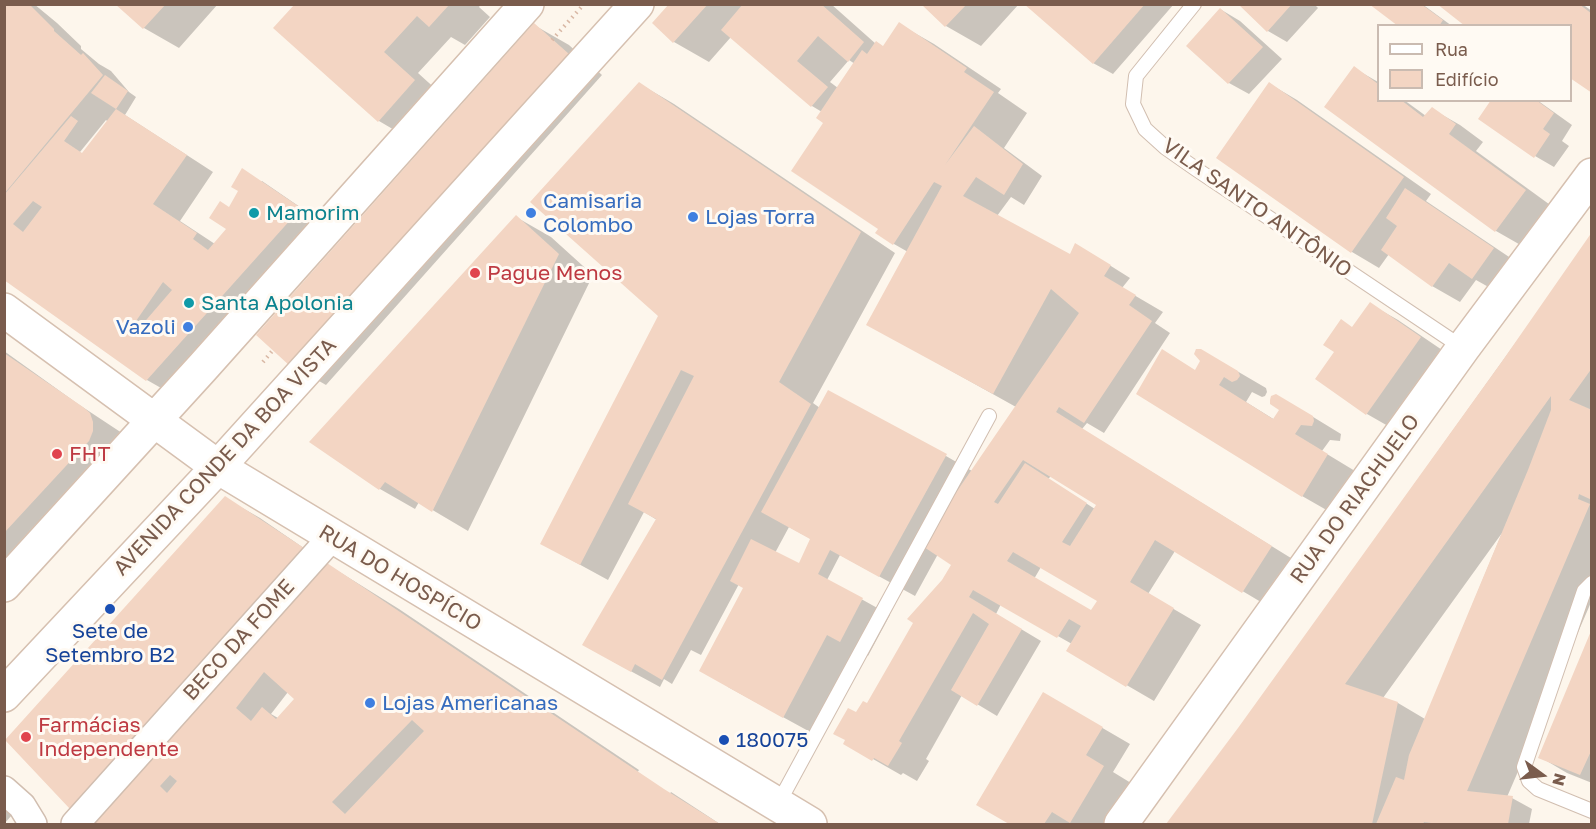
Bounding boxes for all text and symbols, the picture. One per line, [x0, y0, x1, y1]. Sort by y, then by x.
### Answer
legend [1377, 24, 1572, 102]
text: Rua [1435, 38, 1468, 60]
text: Edifício [1435, 68, 1499, 90]
street label: VILA SANTO ANTÔNIO [1157, 133, 1357, 283]
place label: Camisaria Colombo [543, 188, 642, 238]
place label: Mamorim [266, 200, 360, 226]
place label: Lojas Torra [705, 204, 815, 230]
marker: Mamorim [247, 206, 261, 220]
marker: Camisaria Colombo [524, 206, 538, 220]
marker: Lojas Torra [686, 210, 700, 224]
place label: Pague Menos [487, 260, 622, 286]
marker: Pague Menos [468, 266, 482, 280]
place label: Santa Apolonia [201, 290, 354, 316]
marker: Santa Apolonia [182, 296, 196, 310]
place label: Vazoli [116, 314, 176, 340]
marker: Vazoli [181, 320, 195, 334]
street label: AVENIDA CONDE DA BOA VISTA [108, 333, 342, 581]
street label: RUA DO RIACHUELO [1285, 409, 1425, 589]
place label: FHT [69, 441, 110, 467]
marker: FHT [50, 447, 64, 461]
street label: RUA DO HOSPÍCIO [314, 519, 486, 637]
street label: BECO DA FOME [178, 574, 300, 706]
marker: Sete de Setembro B2 [103, 602, 117, 616]
place label: Sete de Setembro B2 [45, 618, 175, 668]
place label: Lojas Americanas [382, 690, 558, 716]
marker: Lojas Americanas [363, 696, 377, 710]
place label: Farmácias Independente [38, 712, 179, 762]
place label: 180075 [736, 727, 808, 753]
marker: Farmácias Independente [19, 730, 33, 744]
marker: 180075 [717, 733, 731, 747]
north arrow [1512, 745, 1572, 805]
text: N [1548, 771, 1571, 788]

